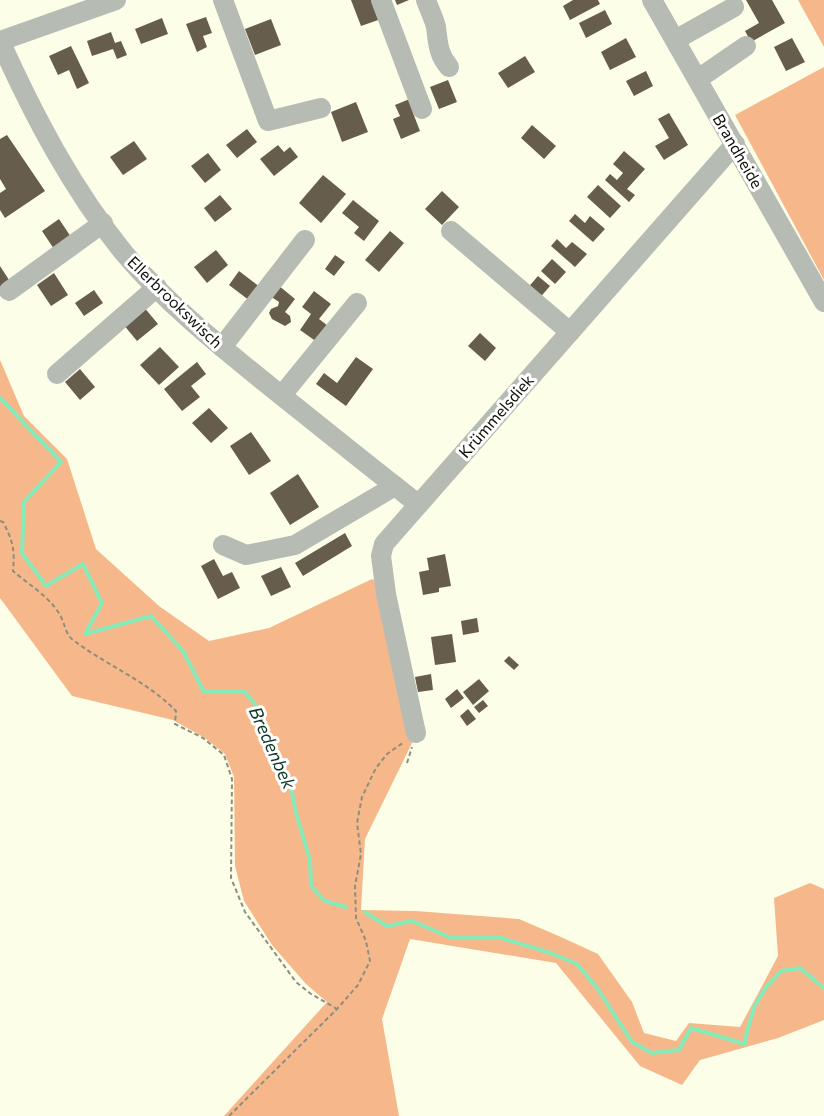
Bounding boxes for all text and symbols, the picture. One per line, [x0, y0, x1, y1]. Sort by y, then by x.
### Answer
street label: Brandheide [710, 110, 767, 191]
street label: Ellerbrookswisch [124, 252, 227, 352]
street label: Krümmelsdiek [454, 370, 537, 461]
water label: Bredenbek [245, 703, 301, 793]

